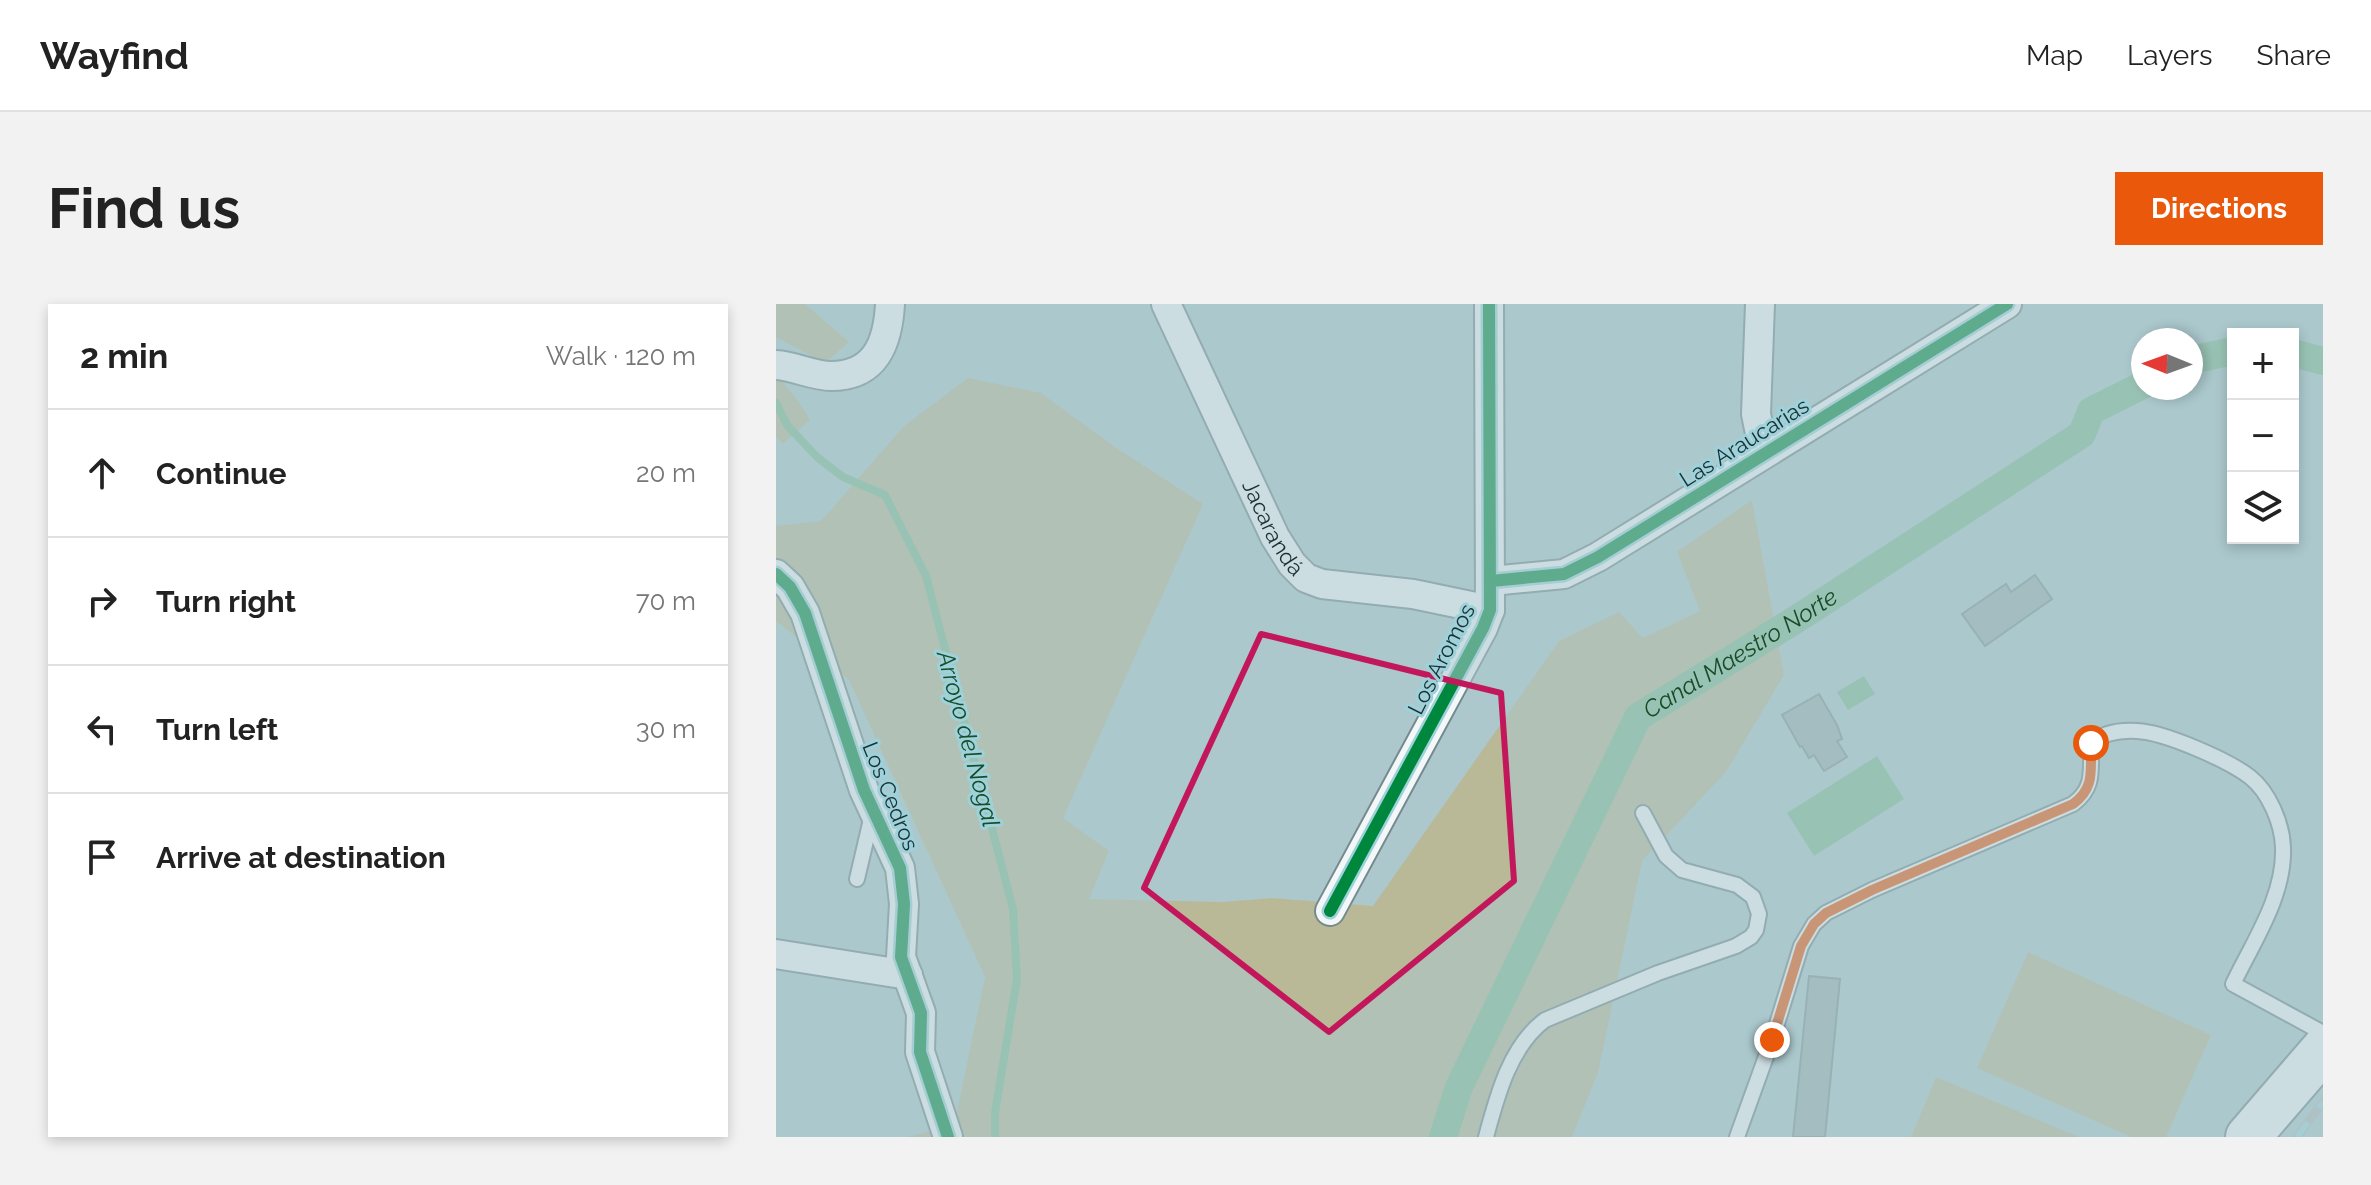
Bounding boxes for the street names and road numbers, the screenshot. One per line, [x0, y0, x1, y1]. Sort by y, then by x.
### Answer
street label: Las Araucarias [1675, 392, 1813, 492]
street label: Jacarandá [1237, 476, 1309, 581]
street label: Los Aromos [1402, 599, 1480, 719]
street label: Los Cedros [857, 738, 925, 854]

